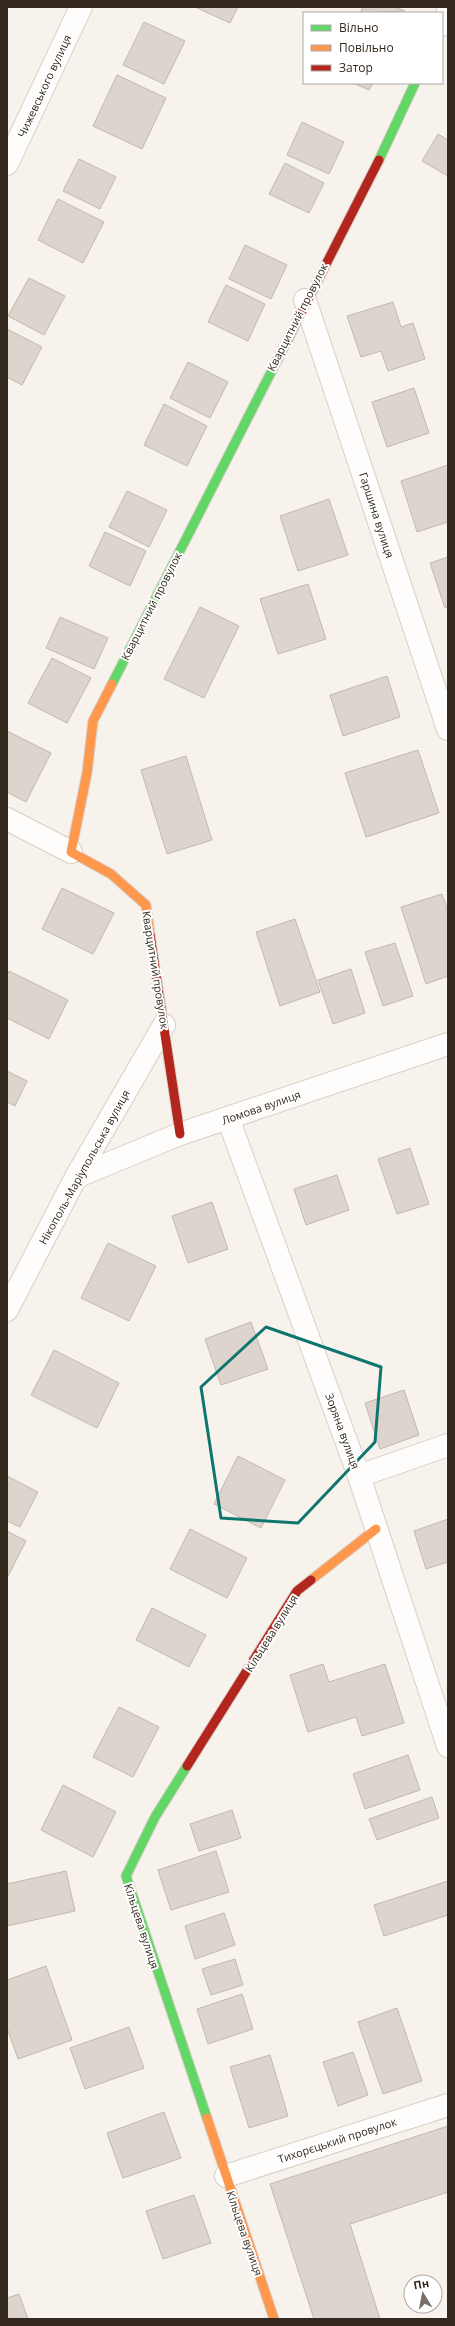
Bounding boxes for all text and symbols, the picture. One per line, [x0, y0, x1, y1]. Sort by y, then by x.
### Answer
legend [303, 12, 443, 84]
text: Вільно [339, 19, 379, 36]
street label: Чижевського вулиця [14, 32, 74, 140]
text: Повільно [339, 39, 394, 56]
text: Затор [339, 59, 373, 76]
street label: Кварцитний провулок [263, 260, 331, 374]
street label: Гаршина вулиця [356, 470, 398, 560]
street label: Кварцитний провулок [117, 549, 185, 663]
street label: Кварцитний провулок [139, 910, 173, 1030]
street label: Ломова вулиця [220, 1086, 302, 1128]
street label: Нікополь-Маріупольська вулиця [35, 1087, 133, 1247]
street label: Зоряна вулиця [322, 1391, 364, 1471]
street label: Кільцева вулиця [241, 1591, 301, 1675]
street label: Кільцева вулиця [121, 1881, 163, 1971]
street label: Тихорєцький провулок [276, 2114, 399, 2166]
street label: Кільцева вулиця [223, 2189, 267, 2277]
north arrow [403, 2274, 443, 2314]
text: Пн [412, 2275, 430, 2292]

